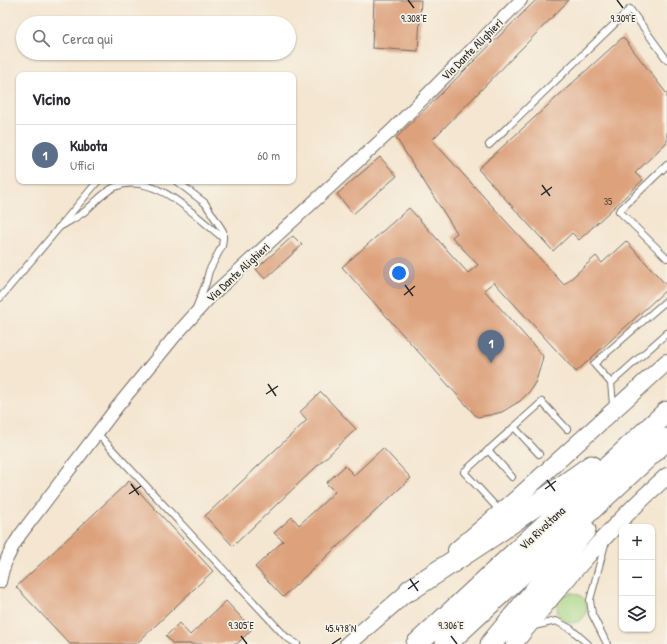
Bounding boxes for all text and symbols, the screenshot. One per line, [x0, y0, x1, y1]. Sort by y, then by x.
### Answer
text: 9.308°E [401, 12, 427, 25]
text: 9.309°E [610, 12, 636, 25]
street label: Via Dante Alighieri [437, 14, 507, 84]
search box [16, 16, 296, 60]
icon: search [30, 27, 52, 49]
text: Cerca qui [62, 28, 113, 49]
text: Vicino [32, 87, 70, 110]
text: Kubota [70, 135, 107, 156]
text: 1 [43, 146, 47, 164]
text: 60 m [257, 146, 280, 164]
text: Uffici [70, 156, 95, 174]
house number: 35 [604, 195, 613, 208]
street label: Via Dante Alighieri [202, 238, 274, 306]
your location [389, 263, 409, 283]
pin: 1 [478, 330, 504, 363]
street label: Via Rivoltana [515, 502, 569, 554]
map controls [619, 524, 655, 632]
button: + [619, 524, 655, 560]
button: − [619, 560, 655, 596]
button: layers [619, 596, 655, 632]
text: 9.305°E [228, 619, 254, 632]
text: 9.306°E [438, 619, 464, 632]
text: 45.478°N [326, 622, 356, 635]

